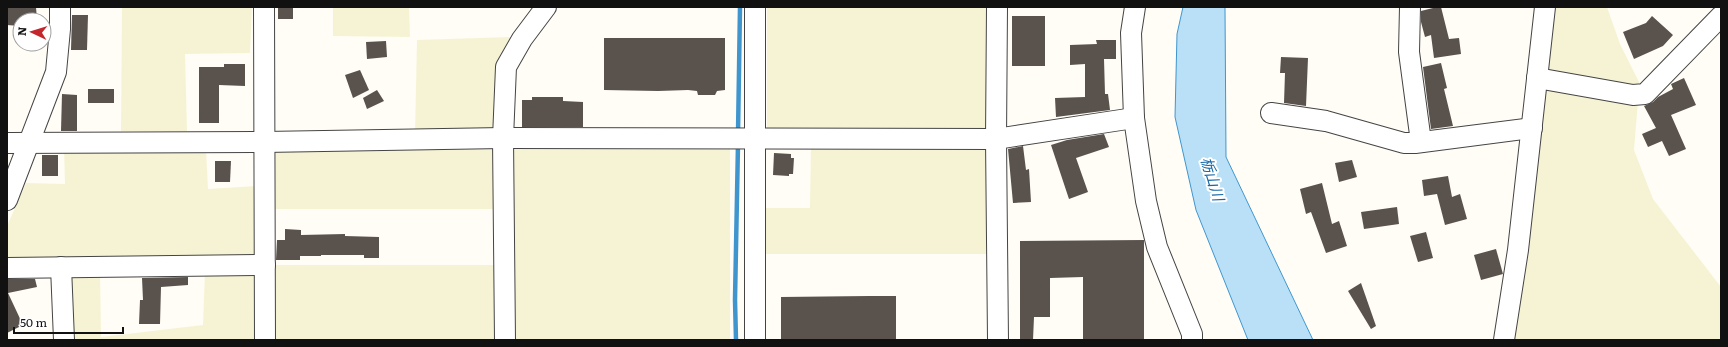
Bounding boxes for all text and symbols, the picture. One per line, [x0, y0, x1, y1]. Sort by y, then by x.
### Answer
north arrow [12, 12, 52, 52]
text: N [13, 26, 29, 36]
water label: 栃山川 [1196, 154, 1232, 205]
scale bar [14, 309, 123, 335]
text: 50 m [20, 313, 47, 331]

